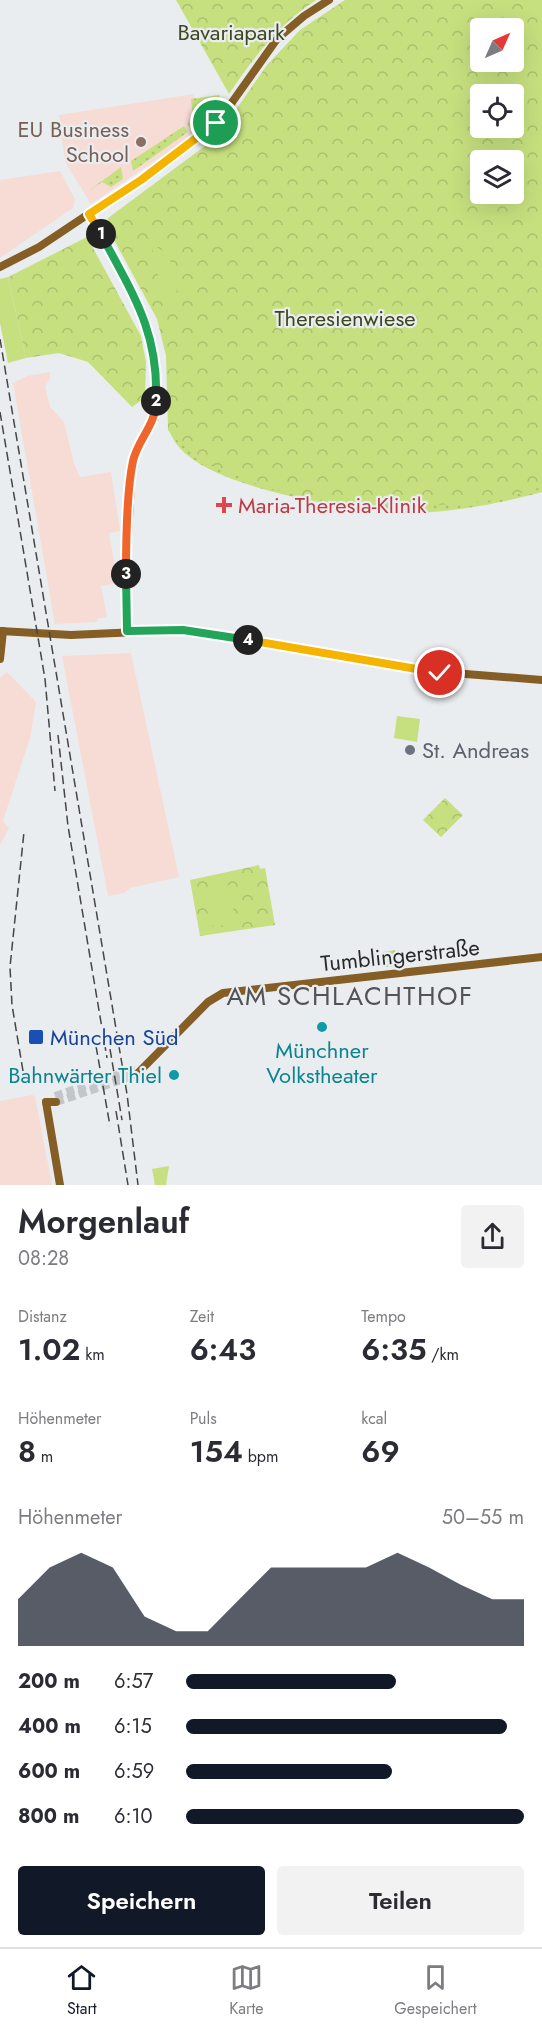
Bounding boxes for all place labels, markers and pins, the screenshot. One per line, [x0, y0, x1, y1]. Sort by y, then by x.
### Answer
pin [190, 97, 241, 148]
place label: EU Business School [18, 113, 129, 170]
marker: EU Business School [134, 135, 148, 149]
pin: 1 [86, 219, 116, 249]
pin: 2 [141, 386, 171, 416]
place label: Maria-Theresia-Klinik [238, 489, 427, 521]
marker: Maria-Theresia-Klinik [215, 496, 233, 514]
pin: 3 [111, 559, 141, 589]
pin: 4 [233, 625, 263, 655]
pin [414, 647, 465, 698]
place label: St. Andreas [422, 734, 529, 766]
marker: St. Andreas [403, 743, 417, 757]
marker: Münchner Volkstheater [315, 1020, 329, 1034]
place label: München Süd [50, 1021, 179, 1053]
marker: München Süd [27, 1028, 45, 1046]
place label: Münchner Volkstheater [266, 1034, 378, 1091]
place label: Bahnwärter Thiel [8, 1059, 162, 1091]
marker: Bahnwärter Thiel [167, 1068, 181, 1082]

